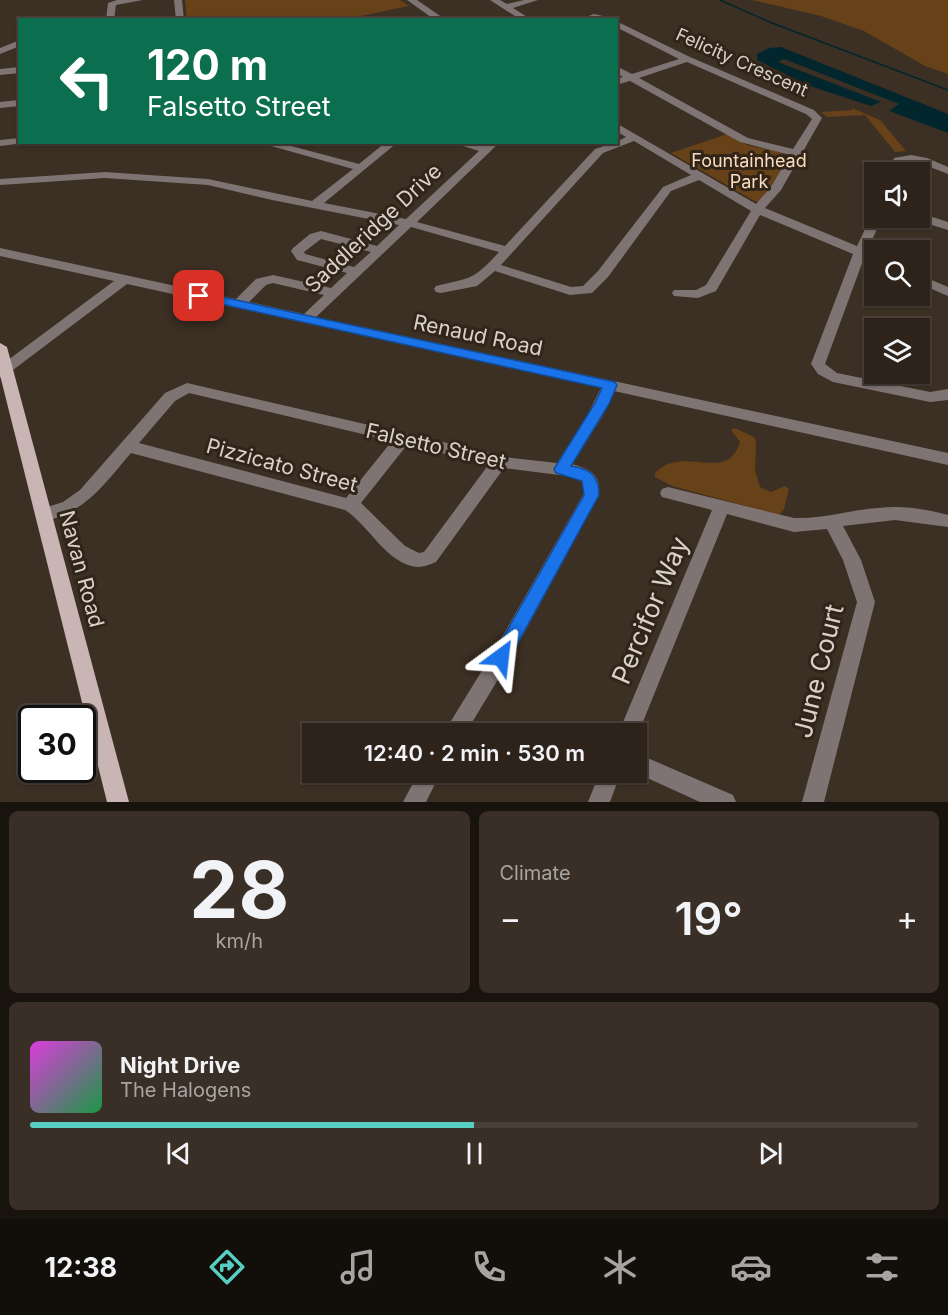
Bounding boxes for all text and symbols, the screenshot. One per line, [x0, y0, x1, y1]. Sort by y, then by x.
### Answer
street label: Felicity Crescent [673, 24, 811, 101]
text: 120 m [147, 39, 268, 90]
icon: left [48, 42, 126, 120]
text: Falsetto Street [147, 90, 331, 123]
park label: Fountainhead Park [691, 150, 807, 192]
street label: Saddleridge Drive [300, 158, 446, 298]
map controls [864, 162, 930, 384]
button: sound [864, 162, 930, 228]
button: search [864, 240, 930, 306]
pin [173, 270, 224, 321]
icon: arrive [182, 279, 215, 312]
street label: Renaud Road [411, 309, 545, 361]
button: layers [864, 318, 930, 384]
street label: Falsetto Street [364, 418, 509, 474]
street label: Pizzicato Street [204, 433, 360, 497]
street label: Navan Road [54, 508, 110, 630]
street label: Percifor Way [605, 532, 695, 688]
street label: June Court [786, 601, 850, 741]
position arrow [469, 625, 533, 689]
speed limit sign: 30 [18, 705, 96, 783]
text: 12:40 · 2 min · 530 m [364, 740, 585, 766]
text: 28 [189, 842, 289, 937]
text: Climate [500, 861, 571, 885]
text: 19° [675, 891, 743, 946]
text: − [500, 898, 521, 938]
text: + [896, 898, 918, 938]
text: km/h [215, 929, 263, 953]
text: Night Drive [120, 1052, 240, 1078]
text: The Halogens [120, 1078, 251, 1102]
icon: previous [162, 1137, 195, 1170]
icon: pause [458, 1137, 491, 1170]
icon: next [754, 1137, 787, 1170]
icon: directions [206, 1246, 248, 1288]
icon: music [337, 1246, 379, 1288]
icon: phone [468, 1246, 510, 1288]
icon: climate [599, 1246, 641, 1288]
icon: car [730, 1246, 772, 1288]
icon: filters [861, 1246, 903, 1288]
text: 12:38 [45, 1251, 117, 1284]

